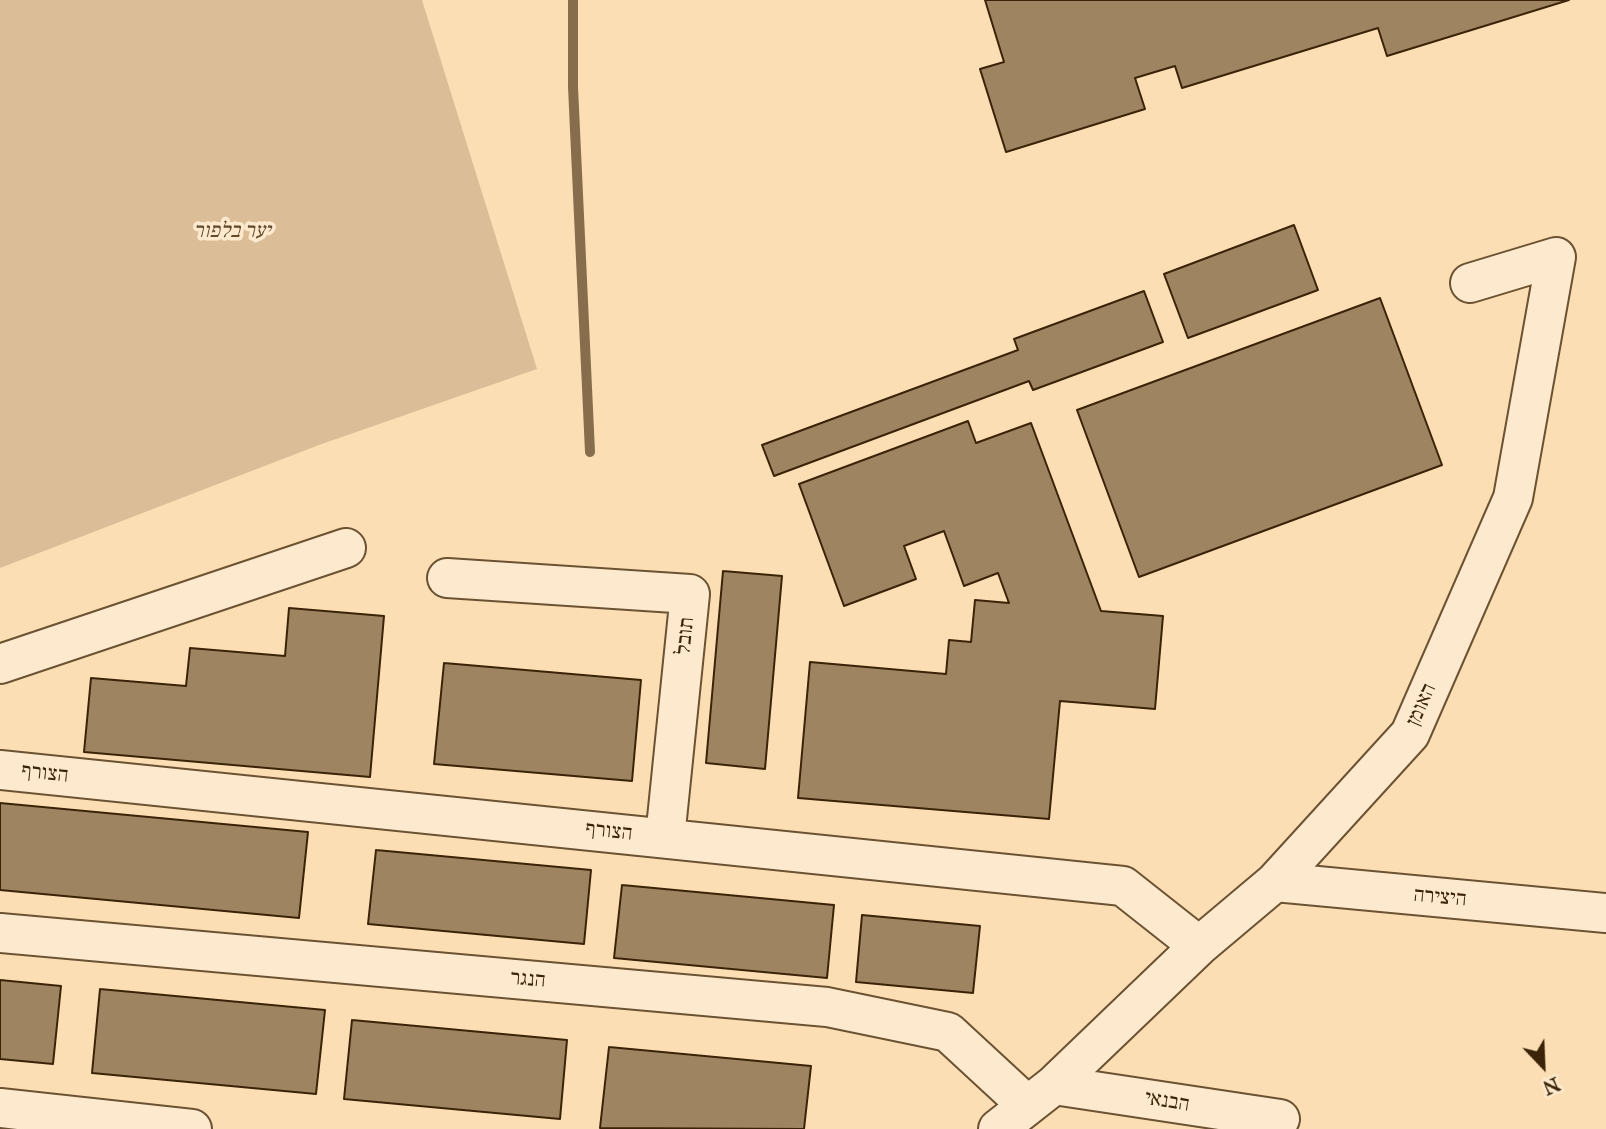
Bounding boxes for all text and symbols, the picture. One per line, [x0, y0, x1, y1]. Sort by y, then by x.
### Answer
park label: יער בלפור [193, 219, 271, 245]
street label: תובל [671, 616, 701, 656]
street label: האומן [1402, 680, 1442, 730]
street label: הצורף [20, 759, 70, 789]
street label: הצורף [584, 817, 634, 847]
street label: היצירה [1412, 883, 1468, 913]
street label: הנגר [509, 966, 547, 994]
north arrow [1508, 1031, 1578, 1101]
text: N [1539, 1072, 1563, 1100]
street label: הבנאי [1143, 1086, 1191, 1118]

